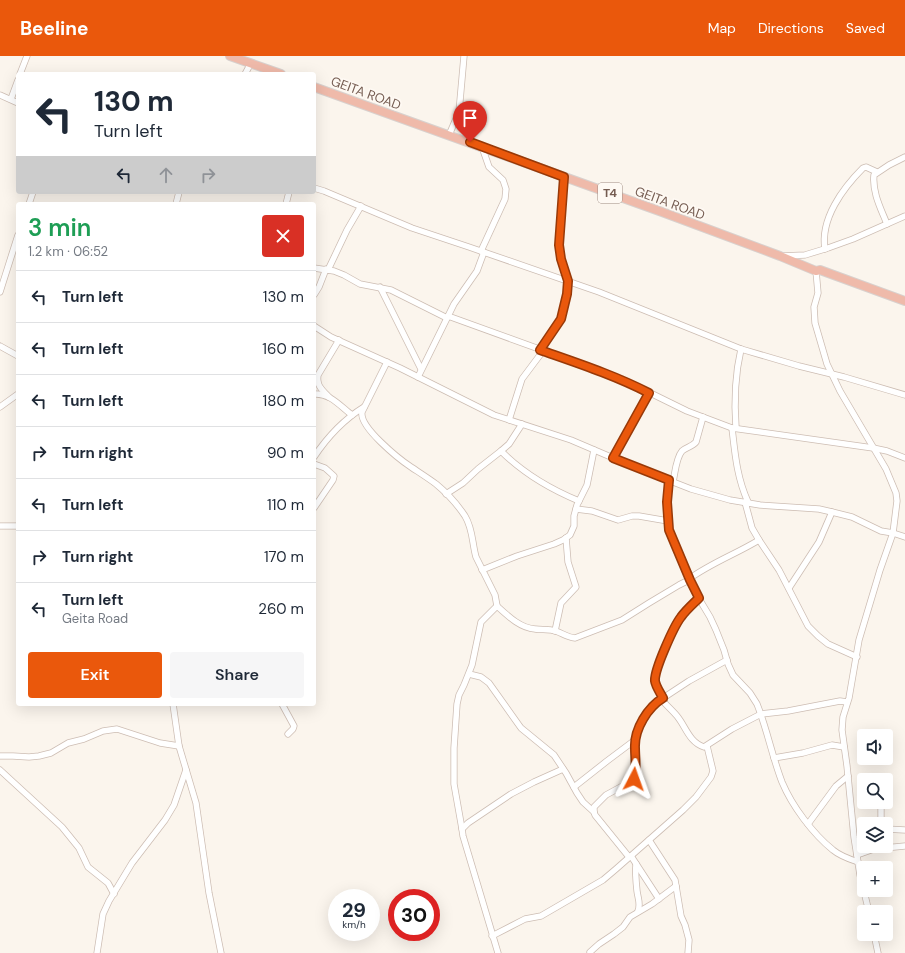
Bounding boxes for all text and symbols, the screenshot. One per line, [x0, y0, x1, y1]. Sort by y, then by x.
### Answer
text: Beeline [20, 16, 88, 41]
text: Map [708, 19, 736, 37]
text: Directions [758, 19, 824, 37]
text: Saved [846, 19, 885, 37]
street label: GEITA ROAD [329, 72, 403, 114]
text: 130 m [94, 83, 174, 120]
icon: left [28, 88, 80, 140]
pin [453, 101, 487, 142]
icon: arrive [459, 107, 481, 129]
text: Turn left [94, 119, 163, 143]
icon: left [113, 164, 135, 186]
icon: ahead [155, 164, 177, 186]
icon: right [197, 164, 219, 186]
street label: GEITA ROAD [633, 182, 707, 224]
road number: T4 [598, 183, 622, 203]
text: 3 min [28, 212, 91, 243]
button: close [262, 215, 304, 257]
text: 1.2 km · 06:52 [28, 243, 108, 260]
icon: left [28, 286, 50, 308]
text: Turn left [62, 287, 123, 307]
text: 130 m [263, 287, 304, 307]
icon: left [28, 338, 50, 360]
text: Turn left [62, 339, 123, 359]
text: 160 m [262, 339, 304, 359]
icon: left [28, 390, 50, 412]
text: Turn left [62, 391, 123, 411]
text: 180 m [263, 391, 304, 411]
icon: right [28, 442, 50, 464]
text: Turn right [62, 443, 133, 463]
text: 90 m [267, 443, 304, 463]
icon: left [28, 494, 50, 516]
text: Turn left [62, 495, 123, 515]
text: 110 m [267, 495, 304, 515]
icon: right [28, 546, 50, 568]
text: Turn right [62, 547, 133, 567]
text: 170 m [264, 547, 304, 567]
text: Turn left [62, 590, 123, 610]
icon: left [28, 598, 50, 620]
text: 260 m [258, 599, 304, 619]
text: Geita Road [62, 610, 128, 627]
button: Exit [28, 652, 162, 698]
button: Share [170, 652, 304, 698]
map controls [857, 729, 893, 941]
button: sound [857, 729, 893, 765]
position arrow [613, 758, 655, 800]
button: search [857, 773, 893, 809]
button: layers [857, 817, 893, 853]
button: + [857, 861, 893, 897]
speed limit sign: 30 [388, 889, 440, 941]
text: 29 [342, 897, 366, 923]
button: − [857, 905, 893, 941]
text: km/h [342, 918, 366, 931]

